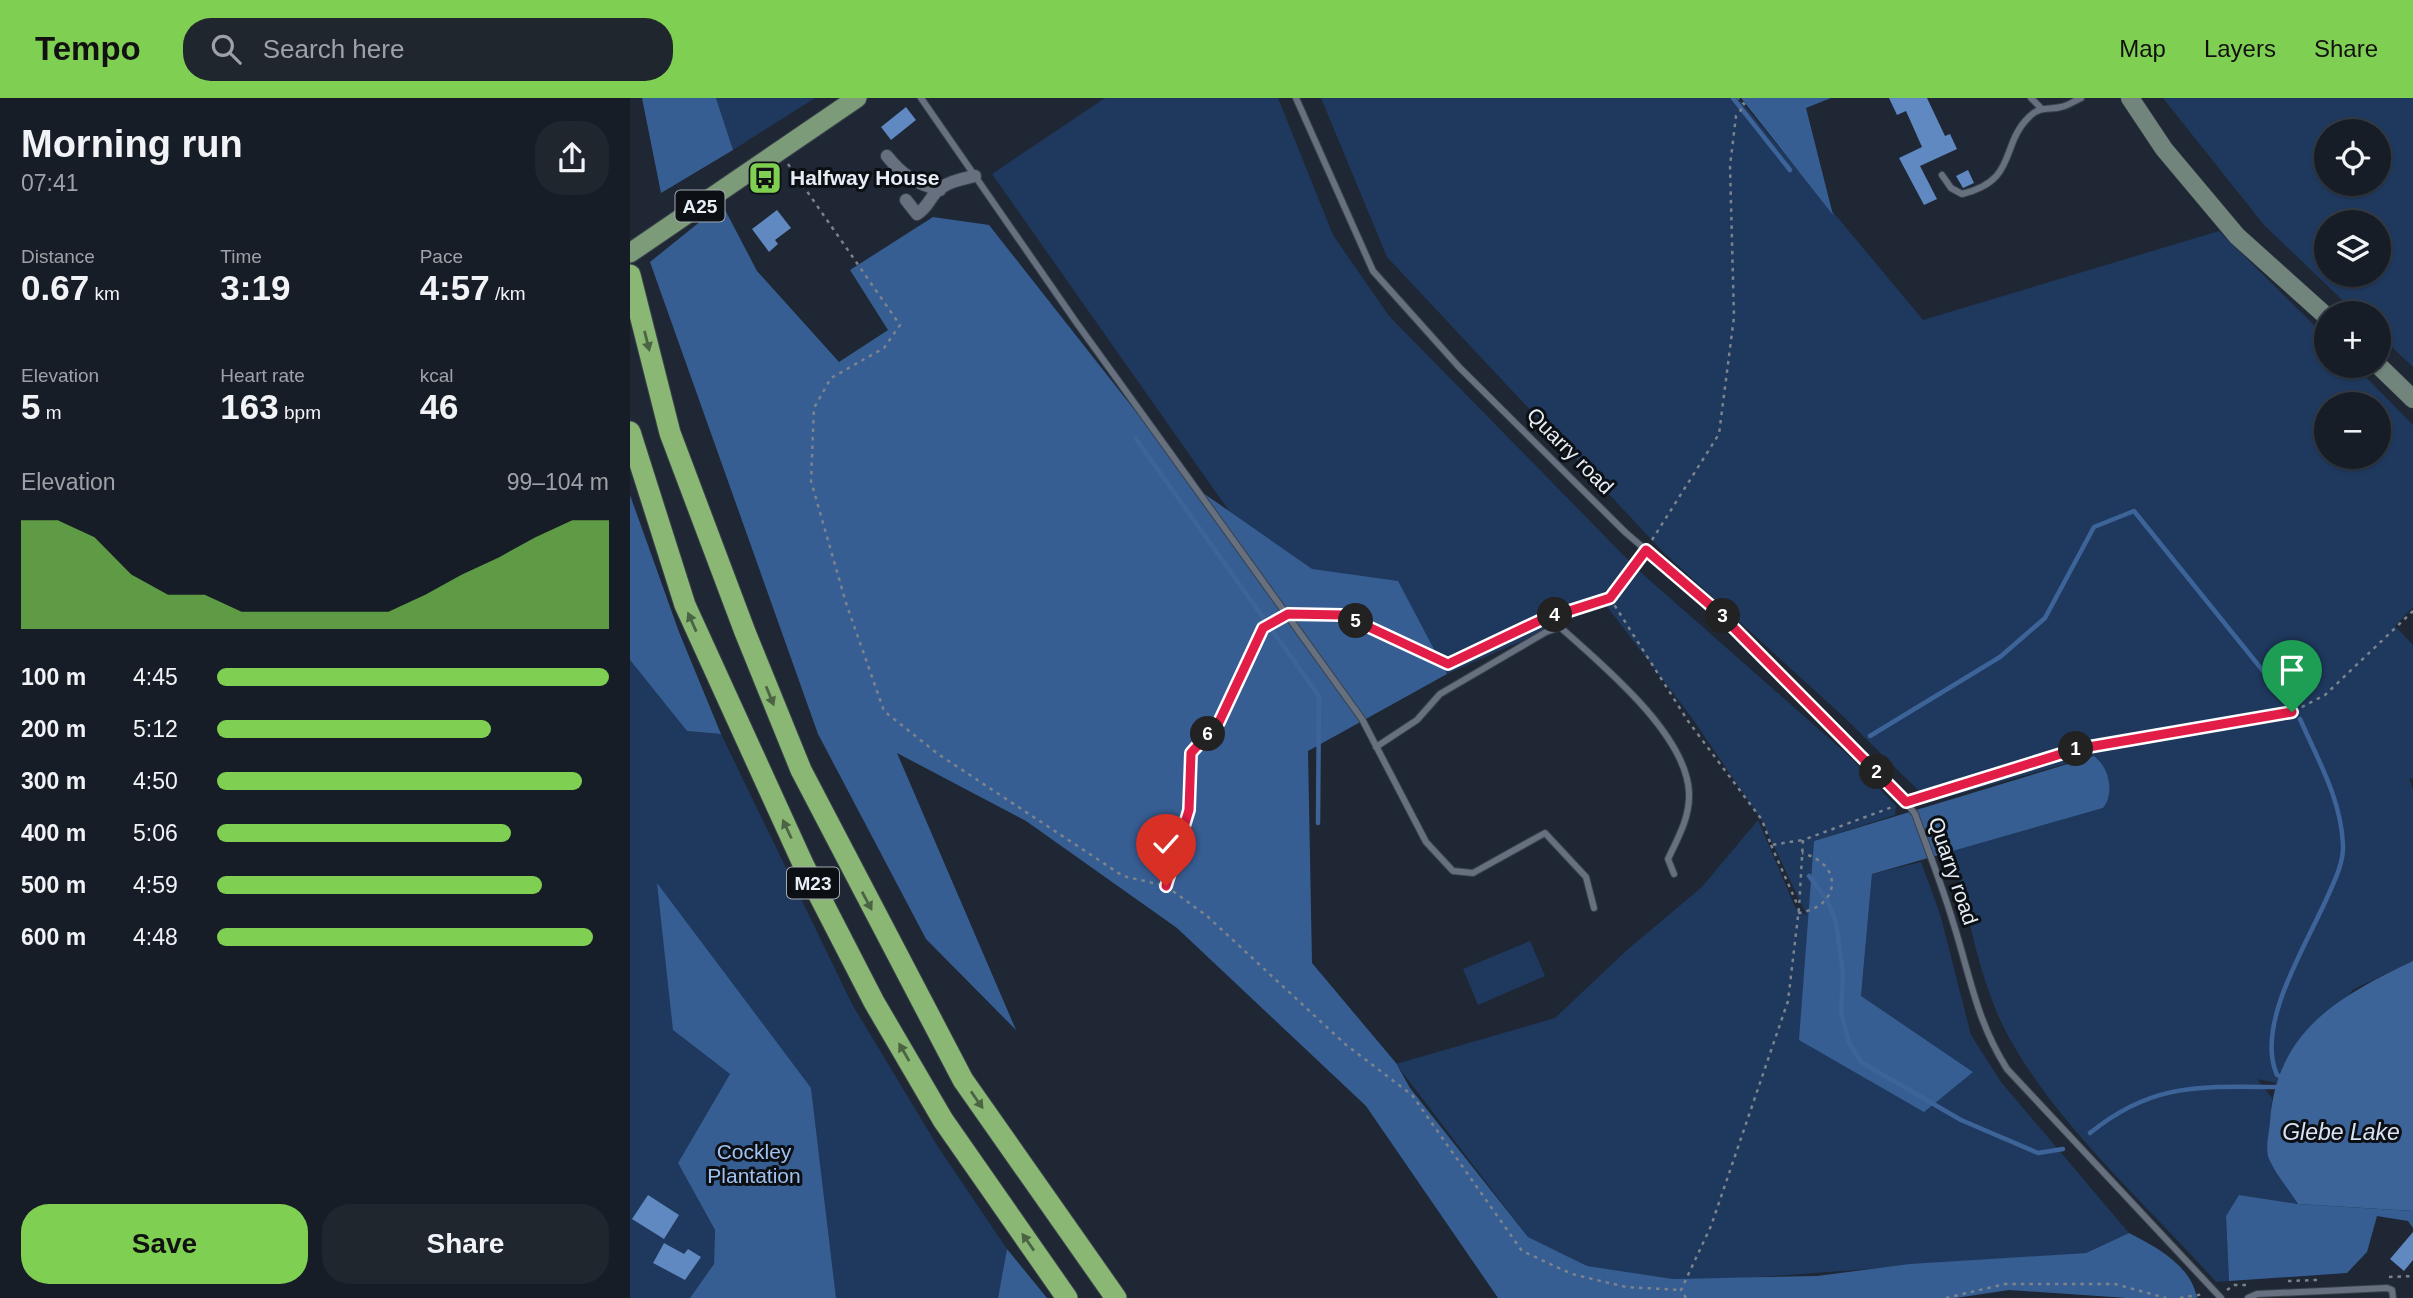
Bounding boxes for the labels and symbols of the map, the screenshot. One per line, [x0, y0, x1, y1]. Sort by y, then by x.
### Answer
bus stop icon: Halfway House [746, 159, 784, 197]
place label: Halfway House [790, 166, 939, 189]
road number: A25 [676, 190, 724, 222]
one-way arrow [642, 330, 653, 352]
street label: Quarry road [1523, 403, 1618, 498]
pin: 4 [1538, 598, 1572, 632]
pin: 3 [1706, 598, 1740, 634]
pin: 5 [1338, 603, 1374, 638]
one-way arrow [686, 612, 698, 632]
pin [2262, 640, 2322, 712]
one-way arrow [765, 685, 776, 706]
pin: 6 [1190, 716, 1226, 752]
pin: 1 [2058, 732, 2094, 766]
pin: 2 [1860, 754, 1894, 790]
pin [1136, 814, 1196, 886]
street label: Quarry road [1924, 814, 1983, 928]
one-way arrow [781, 819, 792, 839]
road number: M23 [787, 868, 839, 898]
one-way arrow [862, 891, 873, 911]
one-way arrow [898, 1042, 910, 1062]
one-way arrow [970, 1091, 983, 1110]
water label: Glebe Lake [2282, 1119, 2400, 1145]
park label: Cockley Plantation [707, 1140, 801, 1187]
one-way arrow [1021, 1233, 1035, 1251]

